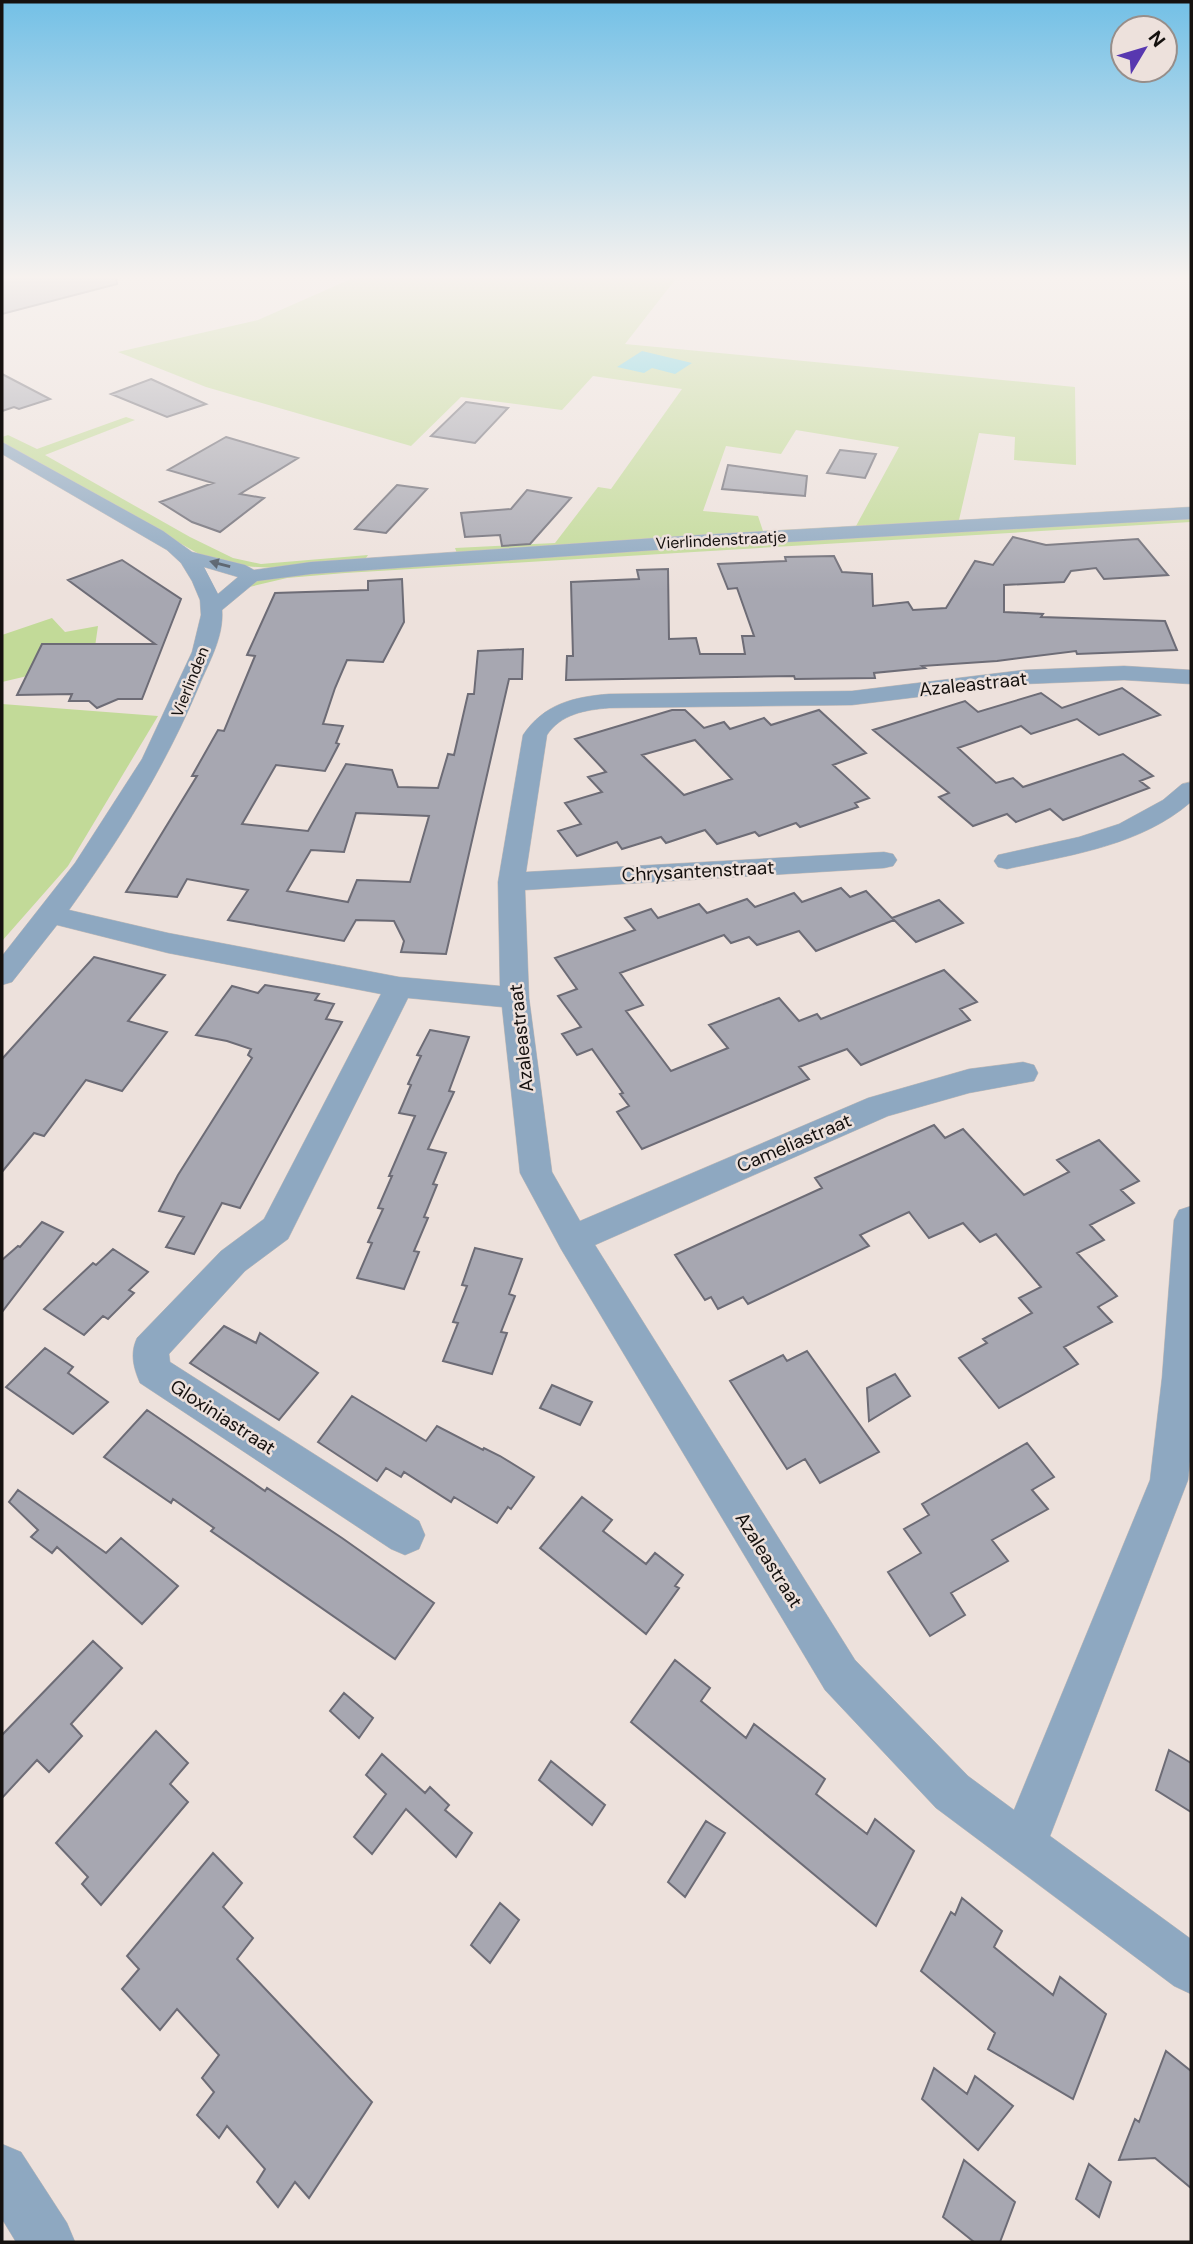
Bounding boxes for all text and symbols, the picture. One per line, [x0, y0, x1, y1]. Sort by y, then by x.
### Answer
north arrow [1109, 14, 1179, 84]
text: N [1143, 26, 1171, 52]
street label: Vierlindenstraatje [655, 526, 787, 554]
one-way arrow [208, 558, 230, 569]
street label: Vierlinden [166, 644, 214, 720]
street label: Azaleastraat [918, 666, 1028, 702]
street label: Chrysantenstraat [621, 855, 775, 887]
street label: Azaleastraat [503, 983, 539, 1093]
street label: Cameliastraat [733, 1108, 855, 1178]
street label: Gloxiniastraat [166, 1374, 280, 1460]
street label: Azaleastraat [730, 1507, 808, 1613]

